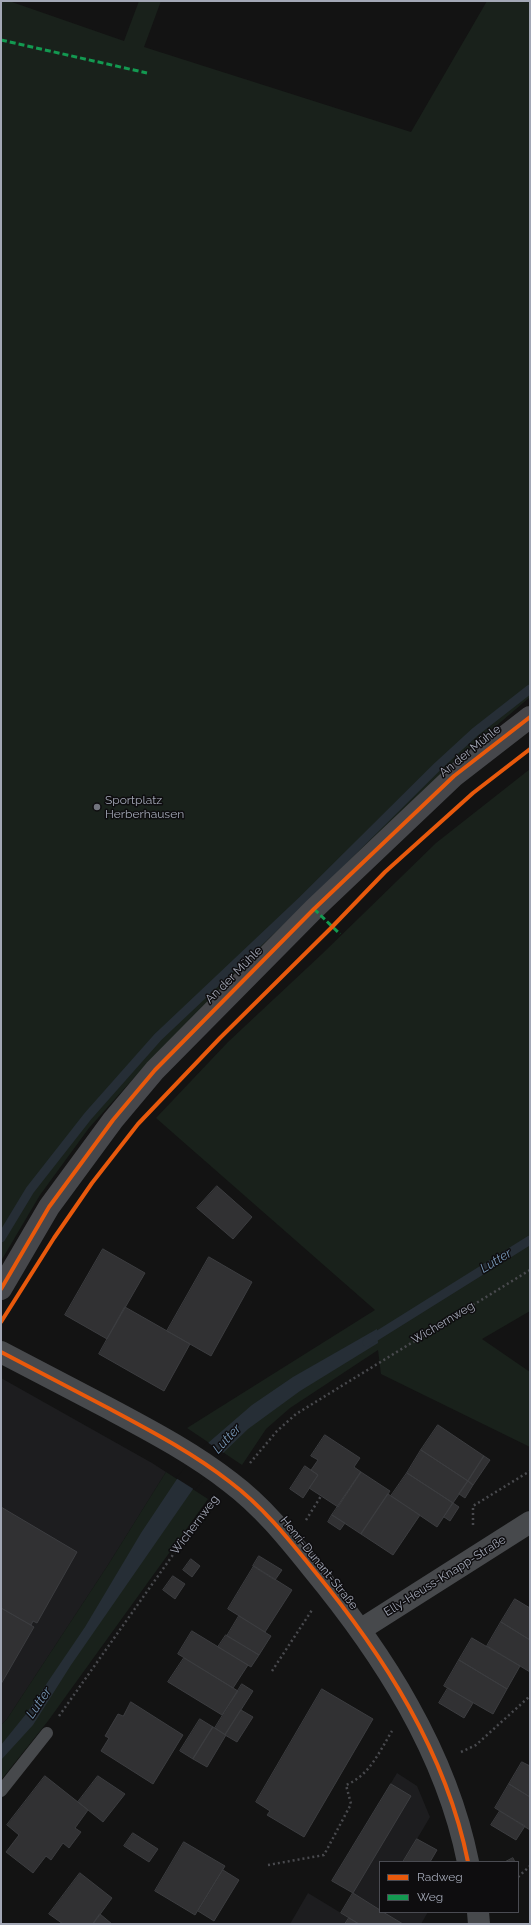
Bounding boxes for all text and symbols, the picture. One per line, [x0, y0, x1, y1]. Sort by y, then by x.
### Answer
street label: An der Mühle [436, 722, 504, 780]
place label: Sportplatz Herberhausen [105, 793, 184, 821]
marker: Sportplatz Herberhausen [92, 802, 102, 812]
street label: An der Mühle [202, 943, 266, 1007]
water label: Lutter [477, 1245, 515, 1277]
street label: Wichernweg [409, 1299, 477, 1347]
water label: Lutter [210, 1421, 244, 1457]
street label: Wichernweg [168, 1492, 222, 1558]
street label: Henri-Dunant-Straße [277, 1514, 361, 1612]
street label: Elly-Heuss-Knapp-Straße [381, 1532, 509, 1620]
water label: Lutter [23, 1685, 55, 1721]
legend [379, 1861, 519, 1913]
text: Radweg [417, 1870, 463, 1884]
text: Weg [417, 1890, 443, 1904]

